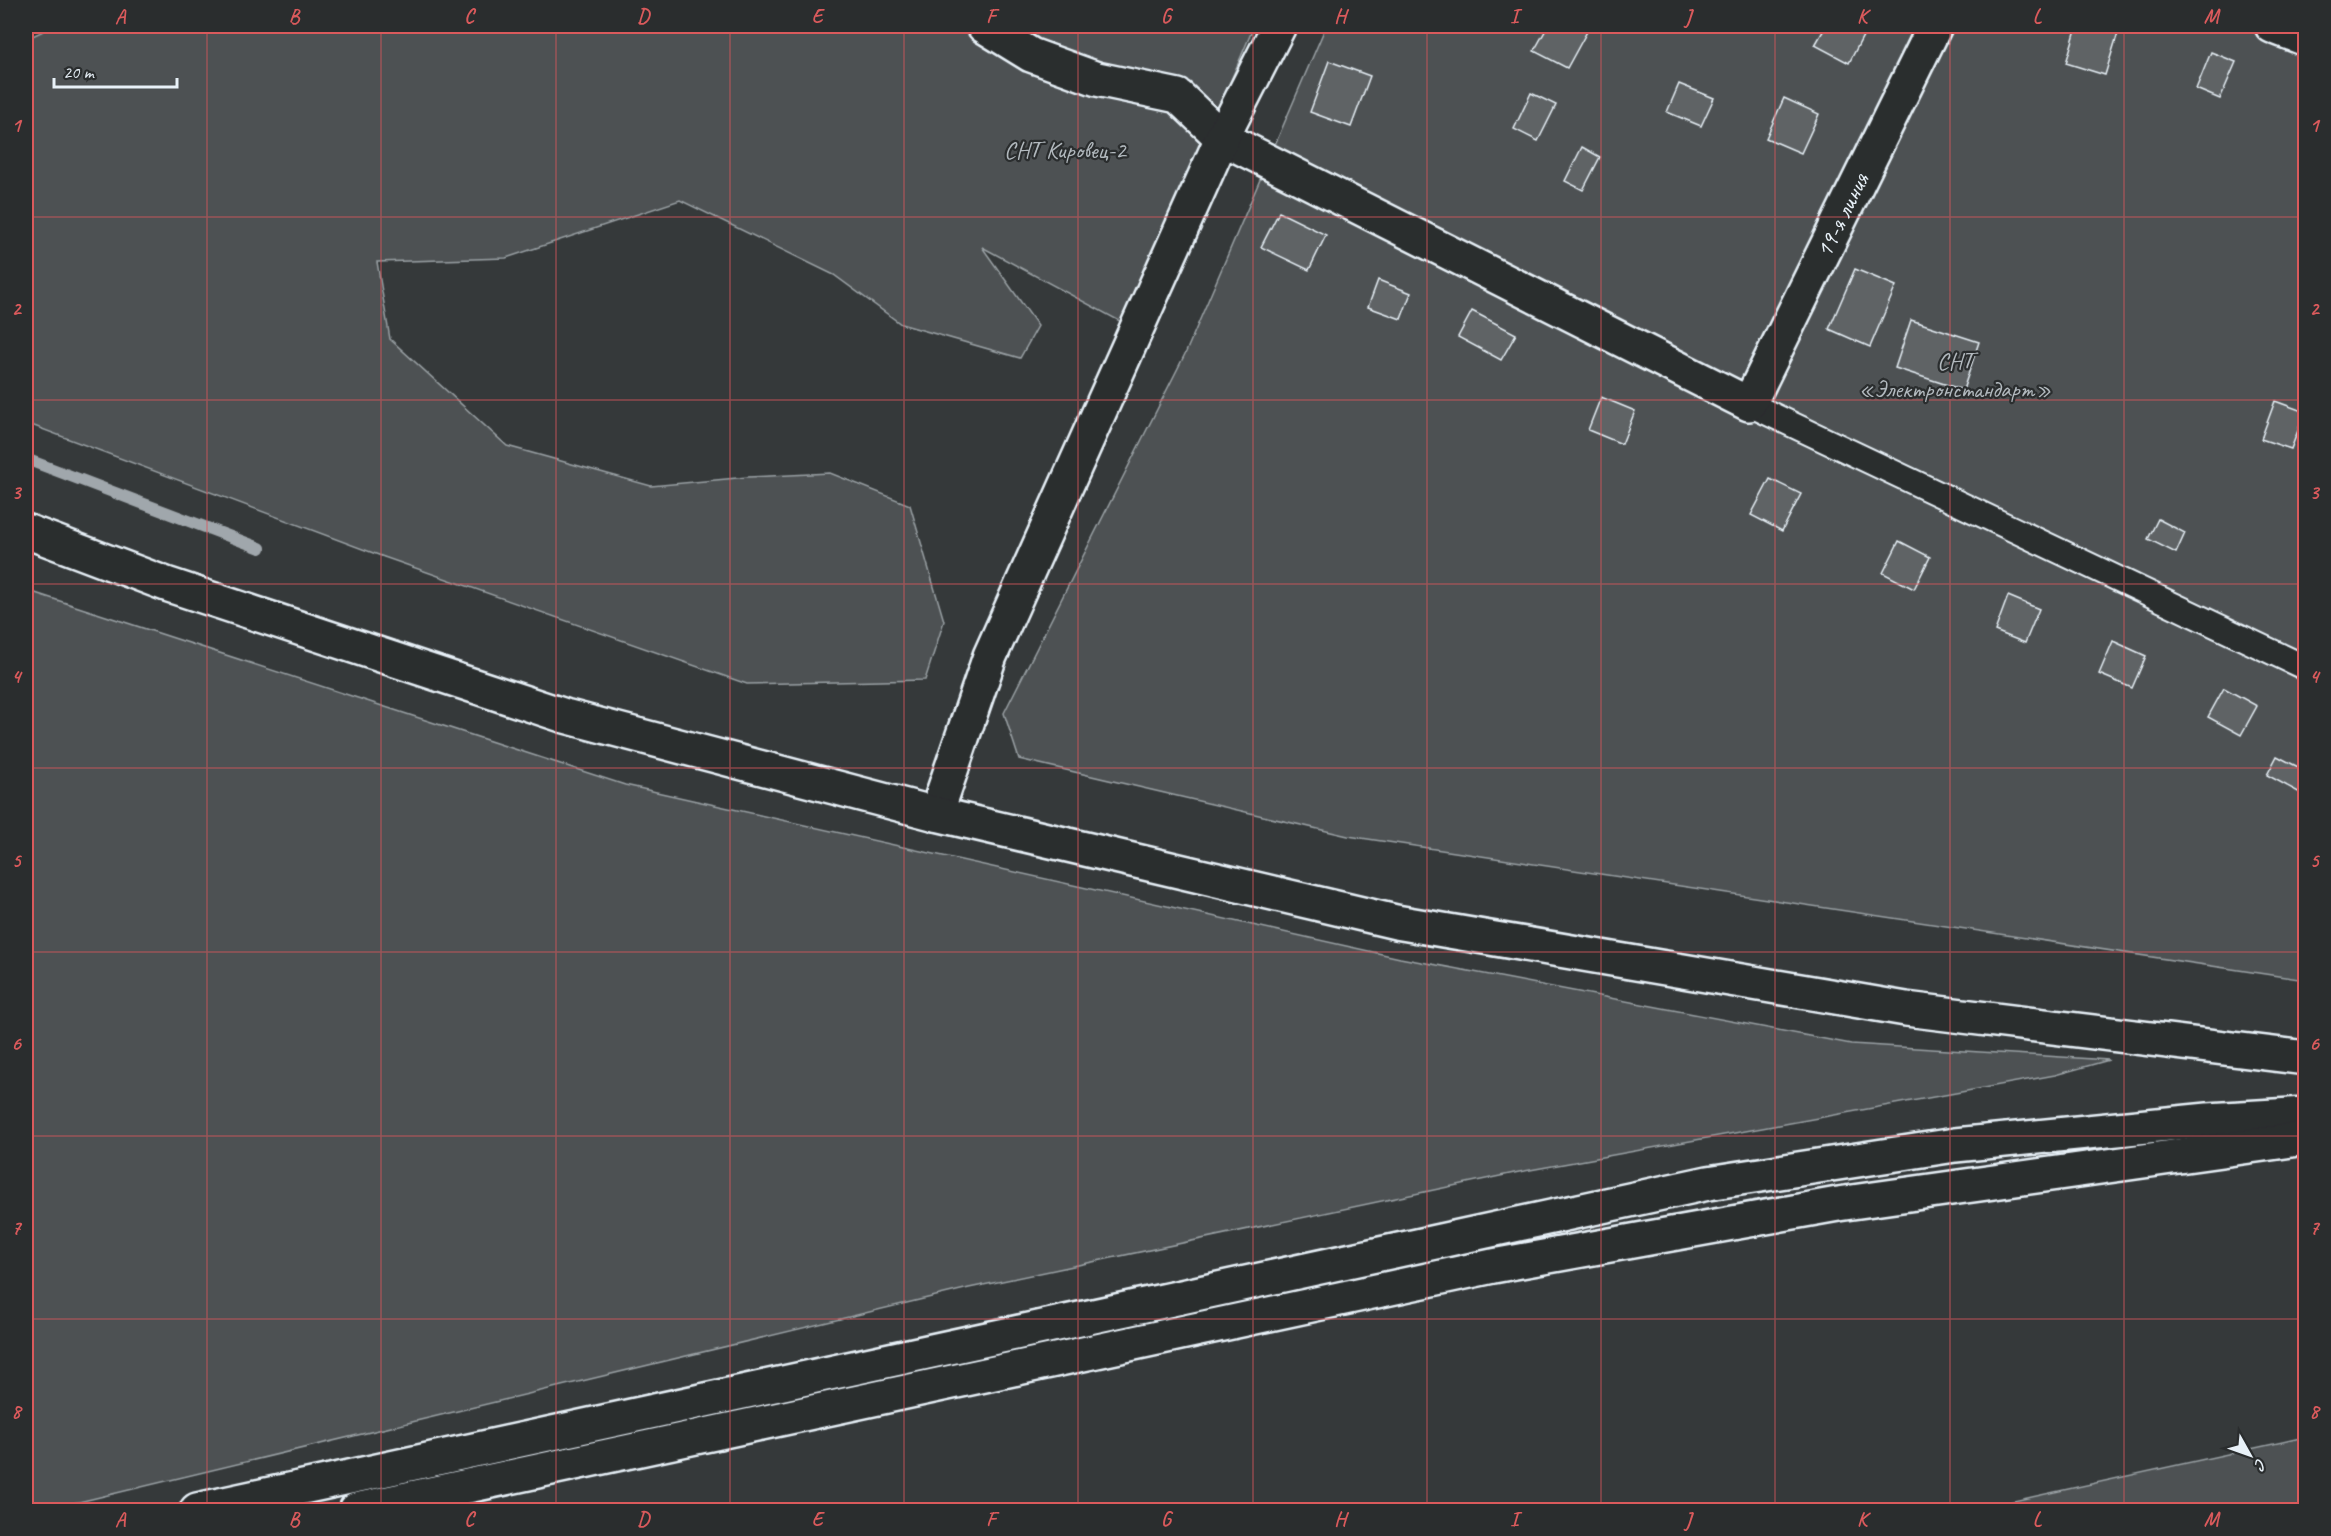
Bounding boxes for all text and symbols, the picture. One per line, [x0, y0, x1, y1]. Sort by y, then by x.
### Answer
text: A [115, 4, 127, 29]
text: B [289, 4, 301, 29]
text: C [464, 4, 476, 29]
text: D [637, 4, 651, 29]
text: E [812, 4, 826, 29]
text: F [986, 4, 1000, 29]
text: G [1161, 4, 1174, 29]
text: H [1334, 4, 1349, 29]
text: I [1510, 4, 1523, 29]
text: J [1683, 4, 1695, 29]
text: K [1857, 4, 1871, 29]
text: L [2033, 4, 2043, 29]
text: M [2204, 4, 2221, 29]
scale bar [54, 51, 177, 89]
text: 20 m [63, 61, 96, 83]
text: 1 [12, 113, 23, 138]
text: 1 [2310, 113, 2321, 138]
park label: СНТ Кировец-2 [1004, 135, 1128, 165]
street label: 19-я линия [1809, 167, 1876, 262]
text: 2 [12, 296, 23, 321]
text: 2 [2310, 296, 2321, 321]
park label: СНТ «Электронстандарт» [1859, 346, 2051, 404]
text: 3 [12, 480, 23, 505]
text: 3 [2310, 480, 2321, 505]
text: 4 [12, 664, 24, 689]
text: 4 [2310, 664, 2322, 689]
text: 5 [12, 848, 23, 873]
text: 5 [2310, 848, 2321, 873]
text: 6 [11, 1031, 22, 1056]
text: 6 [2309, 1031, 2320, 1056]
text: 7 [12, 1215, 23, 1240]
text: 7 [2310, 1215, 2321, 1240]
text: 8 [12, 1399, 24, 1424]
text: 8 [2310, 1399, 2322, 1424]
north arrow [2220, 1425, 2280, 1485]
text: С [2249, 1455, 2271, 1475]
text: A [115, 1507, 127, 1532]
text: B [289, 1507, 301, 1532]
text: C [464, 1507, 476, 1532]
text: D [637, 1507, 651, 1532]
text: E [812, 1507, 826, 1532]
text: F [986, 1507, 1000, 1532]
text: G [1161, 1507, 1174, 1532]
text: H [1334, 1507, 1349, 1532]
text: I [1510, 1507, 1523, 1532]
text: J [1683, 1507, 1695, 1532]
text: K [1857, 1507, 1871, 1532]
text: L [2033, 1507, 2043, 1532]
text: M [2204, 1507, 2221, 1532]

